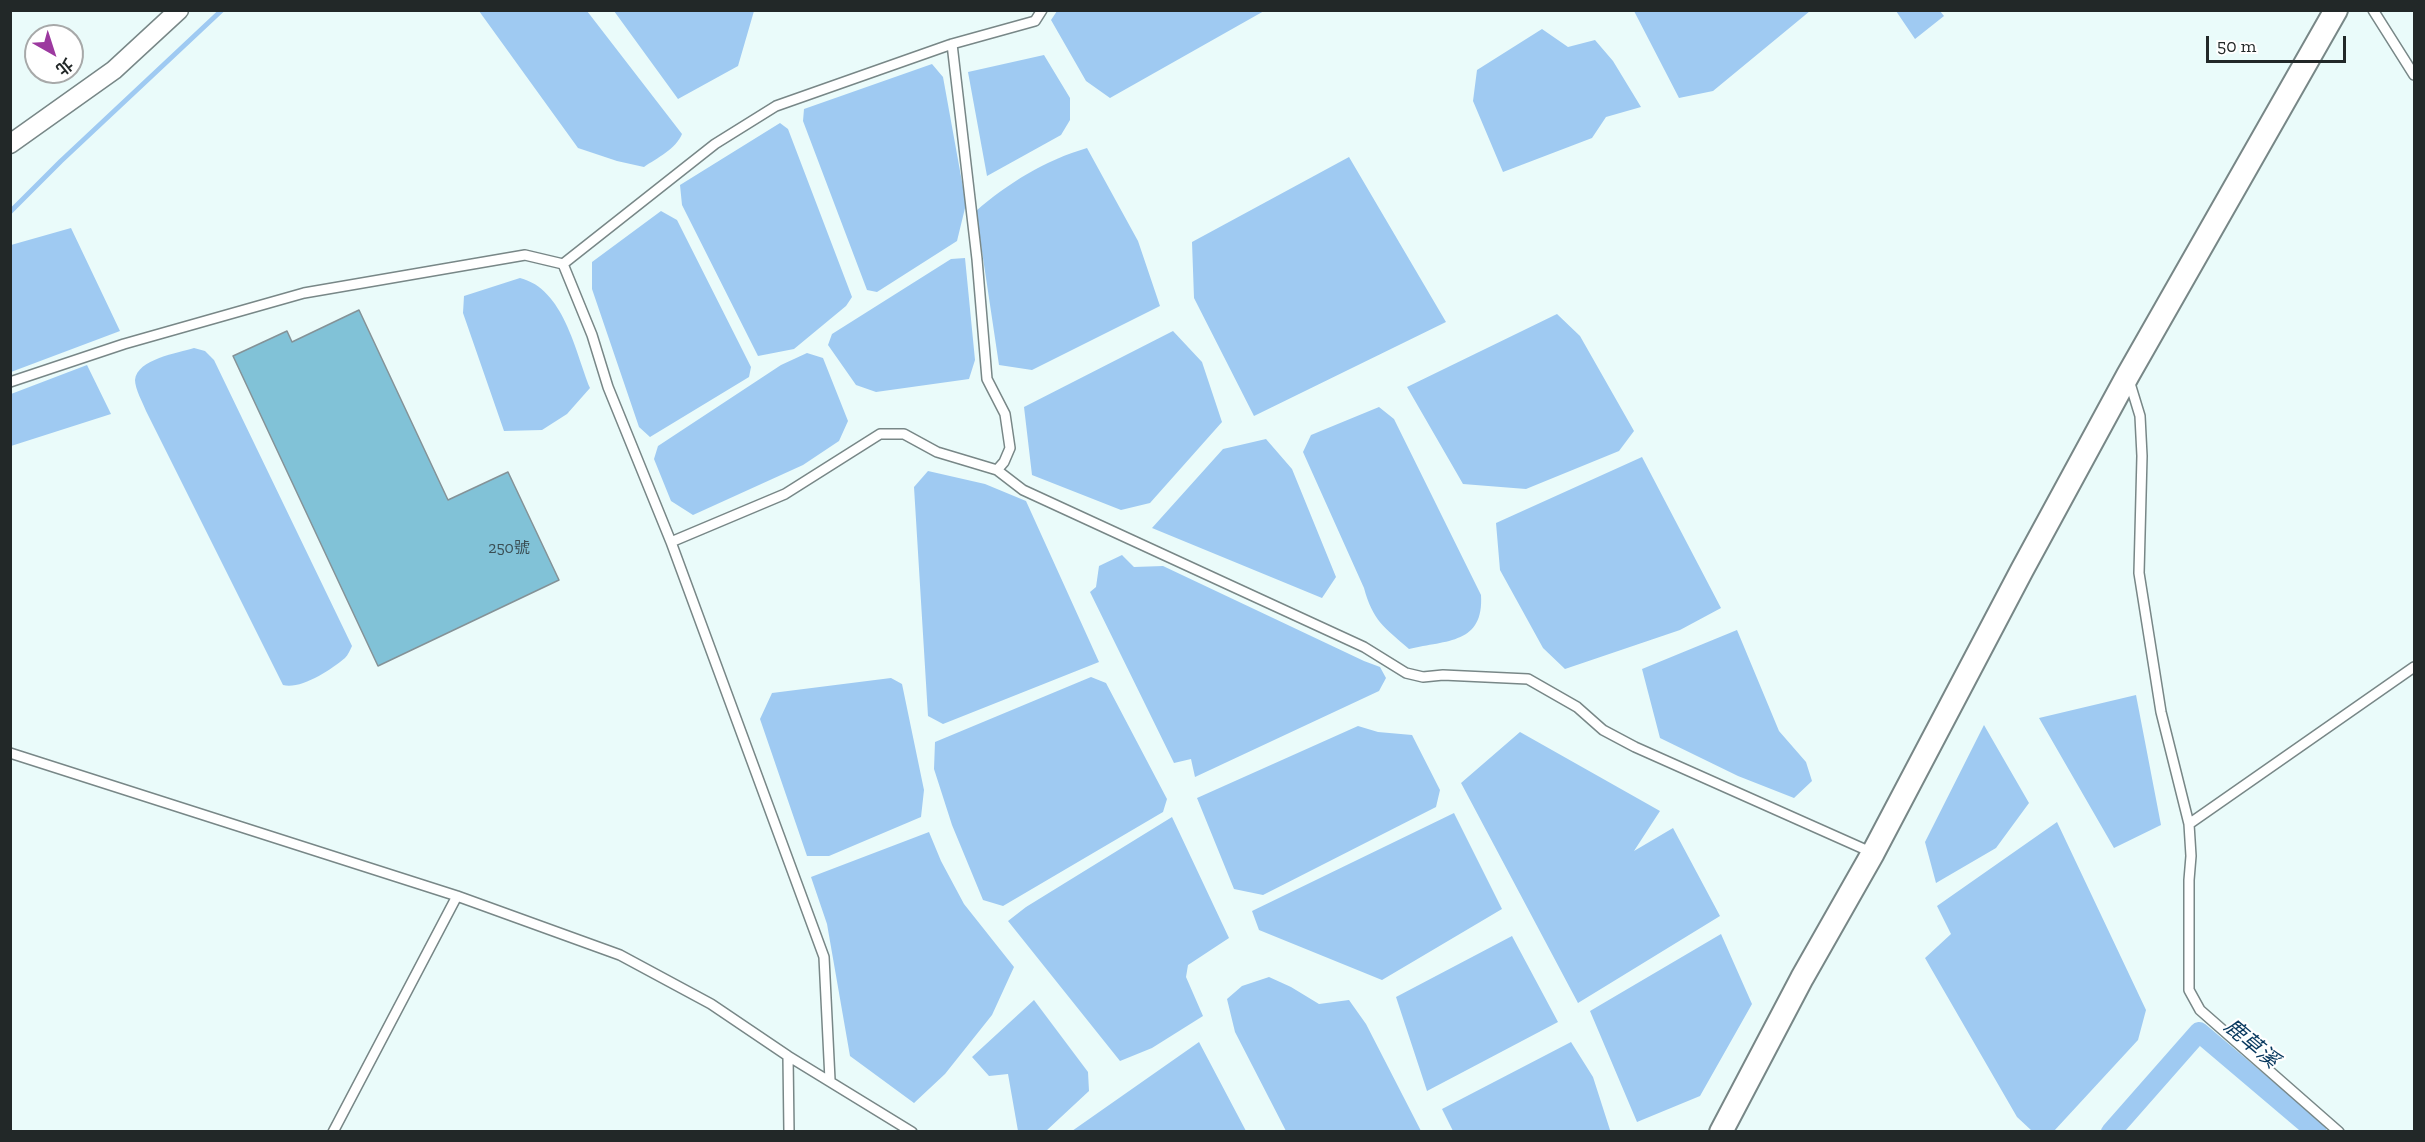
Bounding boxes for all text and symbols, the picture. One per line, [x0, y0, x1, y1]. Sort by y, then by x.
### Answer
north arrow [24, 24, 84, 84]
scale bar [2209, 24, 2348, 62]
text: 50 m [2217, 35, 2256, 57]
text: 北 [52, 54, 77, 79]
house number: 250號 [488, 538, 530, 558]
water label: 鹿草溪 [2219, 1014, 2283, 1074]

